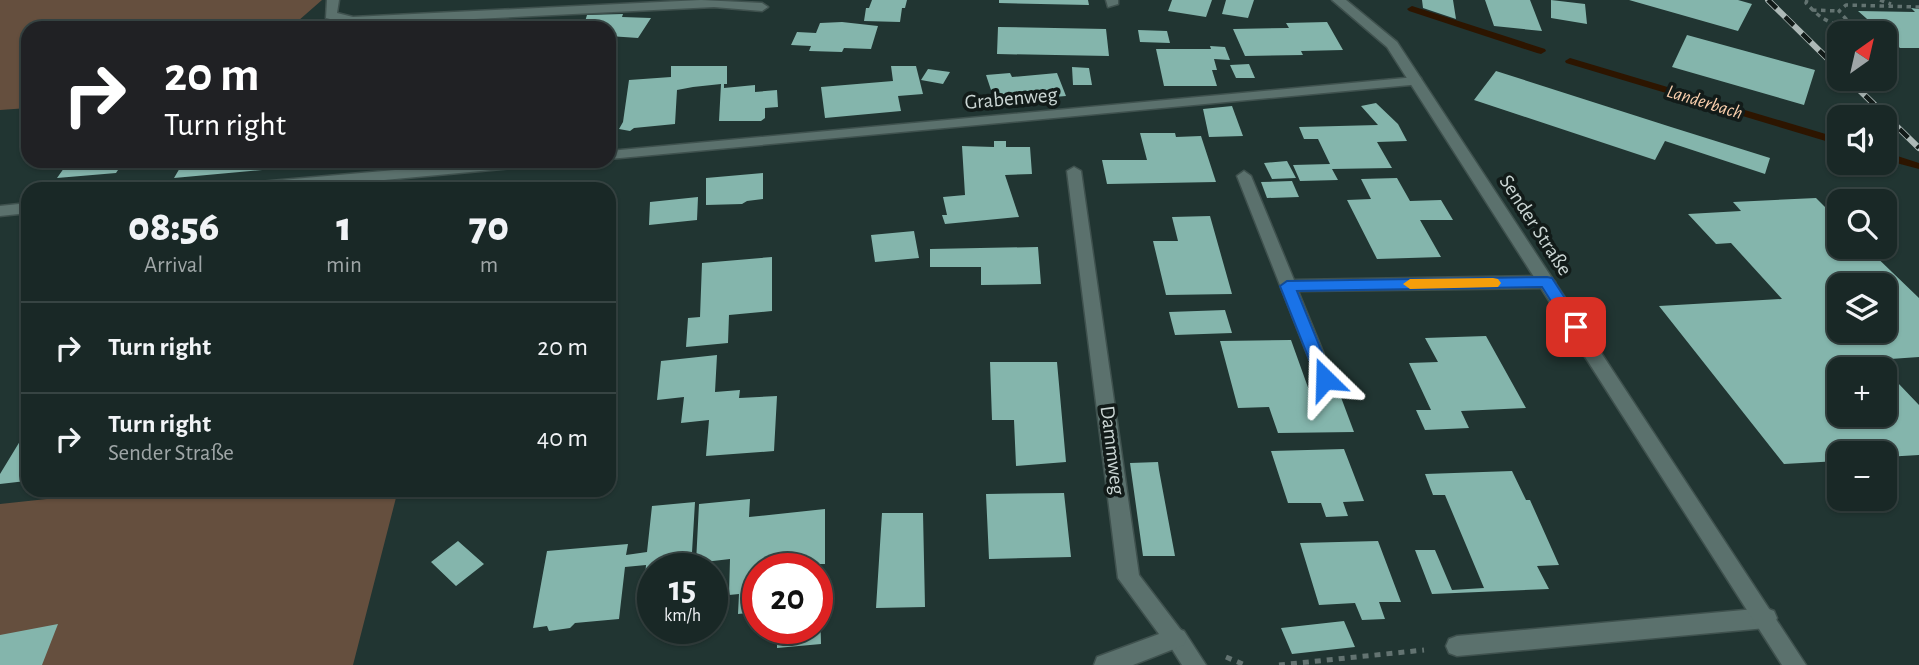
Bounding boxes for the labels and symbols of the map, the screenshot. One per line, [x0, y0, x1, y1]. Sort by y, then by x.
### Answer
north arrow [1827, 21, 1897, 91]
water label: Landerbach [1664, 82, 1745, 123]
street label: Grabenweg [964, 84, 1059, 113]
street label: Sender Straße [1495, 171, 1576, 279]
pin [1546, 297, 1606, 357]
position arrow [1288, 342, 1362, 416]
street label: Dammweg [1097, 404, 1128, 497]
speed limit sign: 20 [742, 553, 833, 644]

